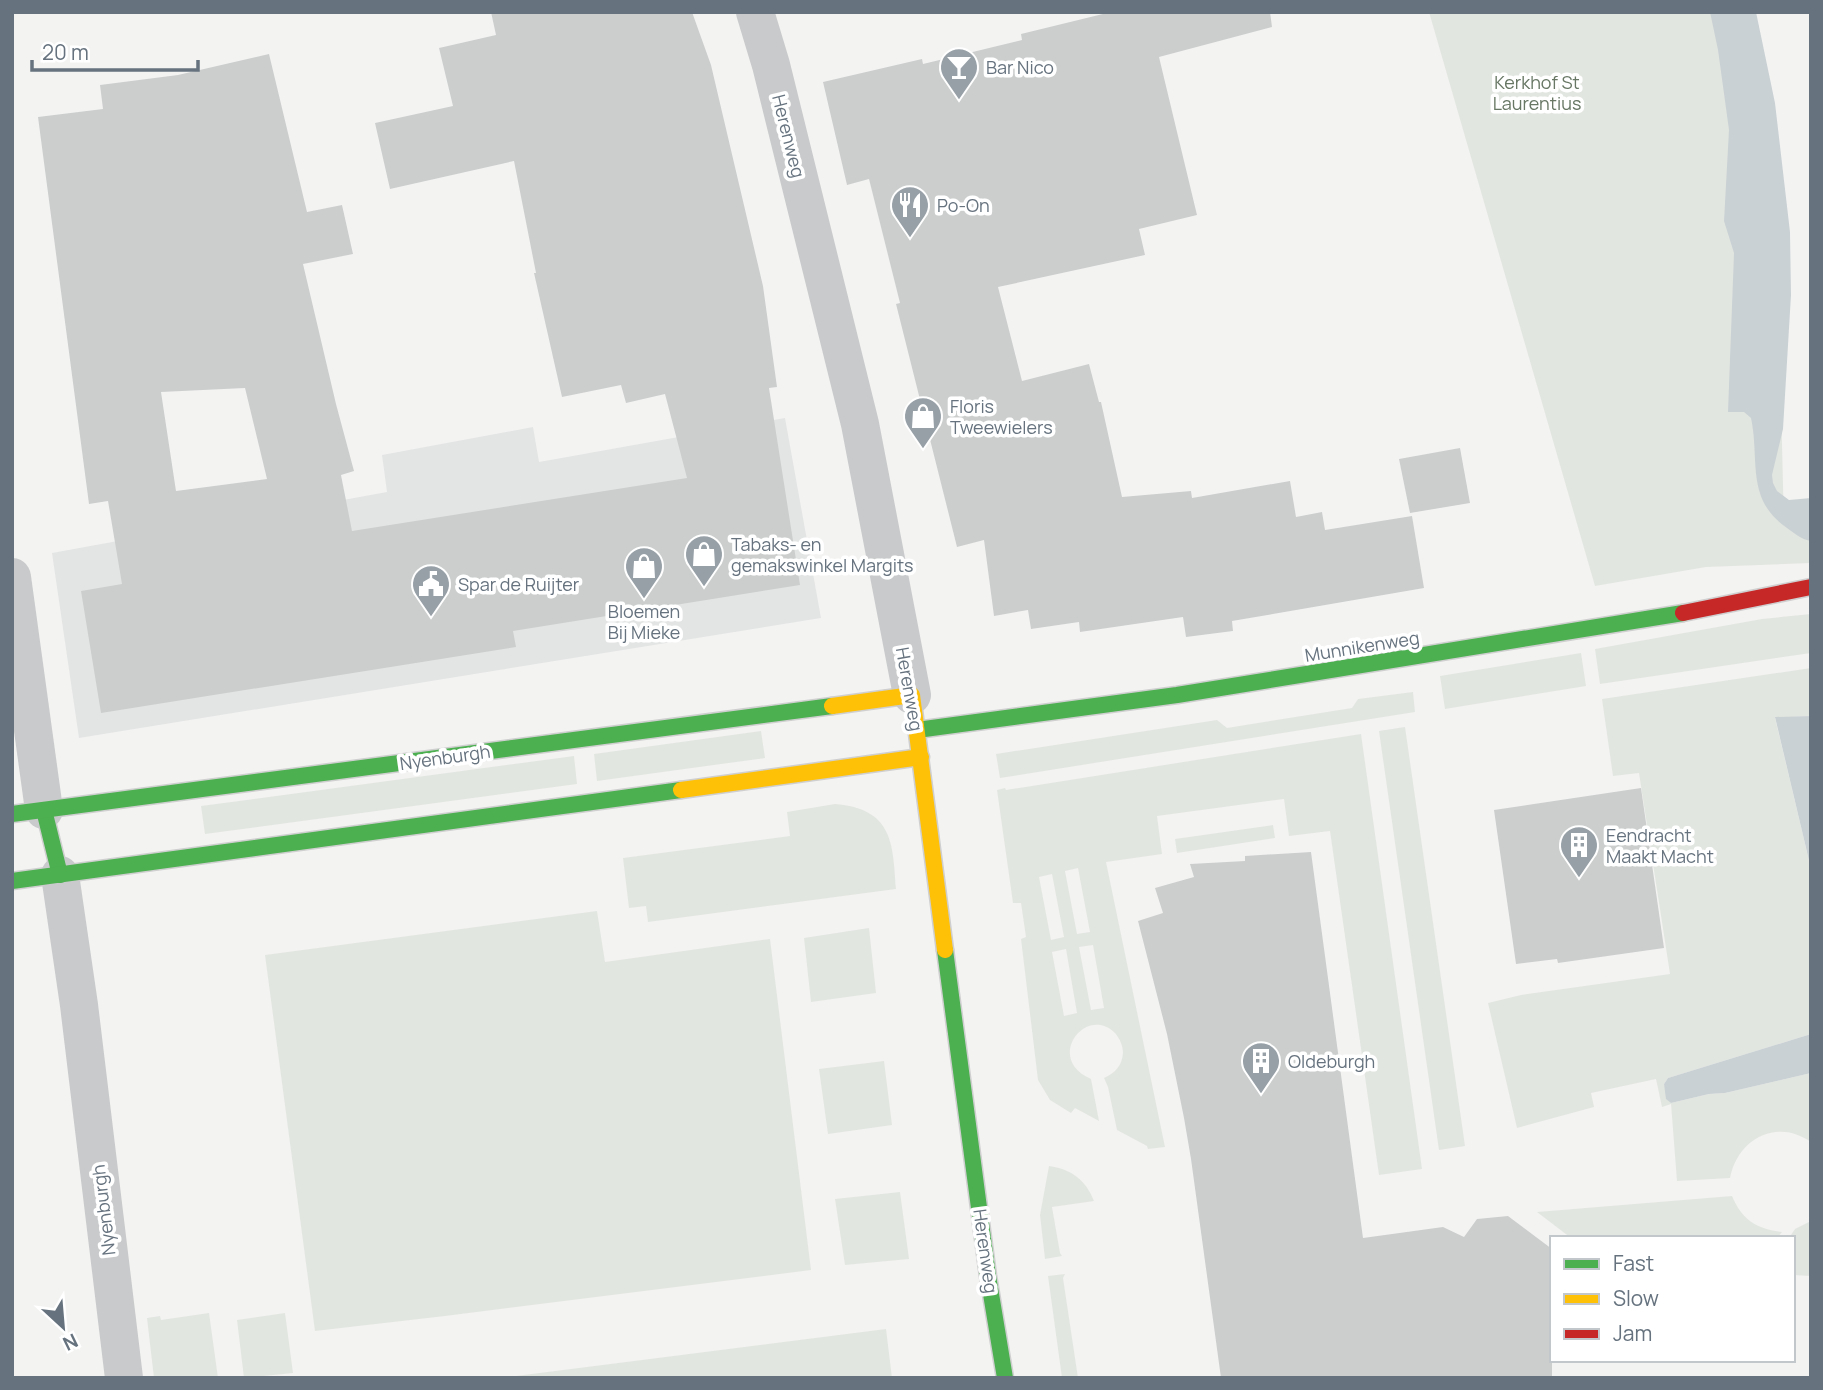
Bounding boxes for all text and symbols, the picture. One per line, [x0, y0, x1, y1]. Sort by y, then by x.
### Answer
scale bar [32, 28, 198, 72]
text: 20 m [42, 38, 89, 66]
bar icon: Bar Nico [938, 46, 980, 101]
place label: Bar Nico [986, 55, 1054, 79]
park label: Kerkhof St Laurentius [1493, 70, 1581, 115]
street label: Herenweg [767, 92, 811, 180]
restaurant icon: Po-On [889, 184, 931, 239]
place label: Po-On [937, 193, 990, 217]
place label: Floris Tweewielers [950, 394, 1053, 439]
shop icon: Floris Tweewielers [902, 395, 944, 450]
place label: Tabaks- en gemakswinkel Margits [731, 532, 914, 577]
shop icon: Tabaks- en gemakswinkel Margits [683, 533, 725, 588]
shop icon: Bloemen Bij Mieke [623, 545, 665, 600]
public building icon: Spar de Ruijter [410, 563, 452, 618]
place label: Spar de Ruijter [458, 572, 580, 596]
place label: Bloemen Bij Mieke [608, 599, 680, 644]
street label: Munnikenweg [1303, 625, 1421, 667]
street label: Herenweg [891, 645, 929, 733]
street label: Nyenburgh [398, 739, 492, 775]
place label: Eendracht Maakt Macht [1606, 823, 1714, 868]
building icon: Eendracht Maakt Macht [1558, 824, 1600, 879]
building icon: Oldeburgh [1240, 1040, 1282, 1095]
place label: Oldeburgh [1288, 1049, 1375, 1073]
street label: Nyenburgh [86, 1163, 120, 1257]
street label: Herenweg [968, 1207, 1004, 1295]
legend [1550, 1236, 1795, 1362]
text: Fast [1613, 1249, 1654, 1277]
text: Slow [1613, 1284, 1659, 1312]
north arrow [28, 1292, 98, 1362]
text: Jam [1613, 1319, 1652, 1347]
text: N [59, 1328, 82, 1357]

